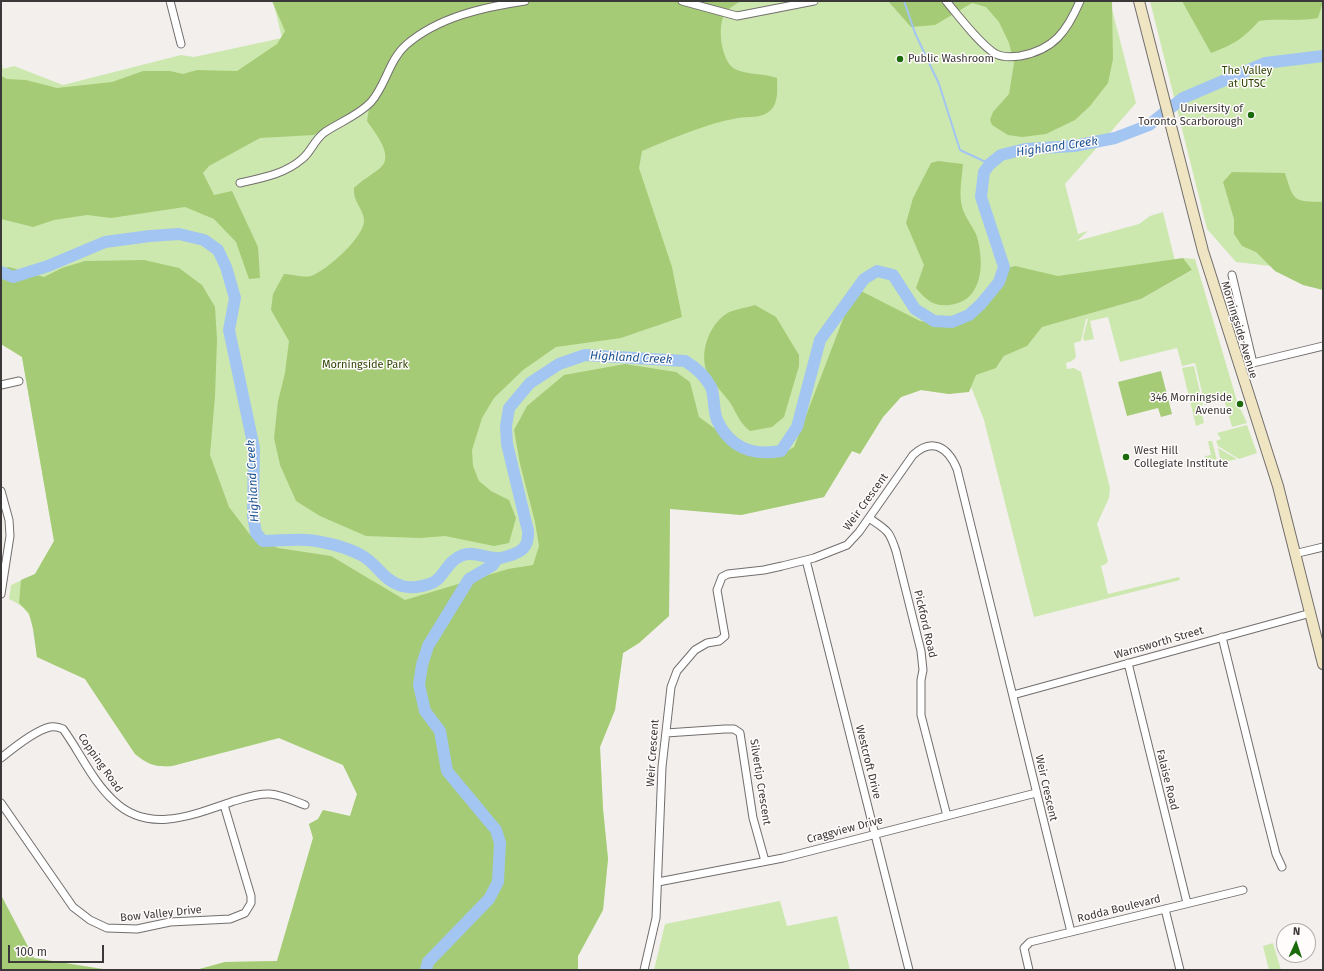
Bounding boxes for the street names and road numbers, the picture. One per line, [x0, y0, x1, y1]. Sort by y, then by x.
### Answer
street label: Morningside Avenue [1218, 280, 1260, 380]
street label: Weir Crescent [841, 471, 891, 533]
street label: Pickford Road [911, 589, 939, 659]
street label: Warnsworth Street [1113, 624, 1205, 662]
street label: Weir Crescent [644, 719, 662, 787]
street label: Westcroft Drive [852, 724, 884, 800]
street label: Copping Road [75, 731, 125, 795]
street label: Silvertip Crescent [747, 738, 773, 826]
street label: Falaise Road [1153, 748, 1181, 812]
street label: Weir Crescent [1032, 754, 1060, 822]
street label: Craggview Drive [805, 813, 885, 847]
street label: Rodda Boulevard [1076, 892, 1162, 926]
street label: Bow Valley Drive [120, 903, 202, 925]

